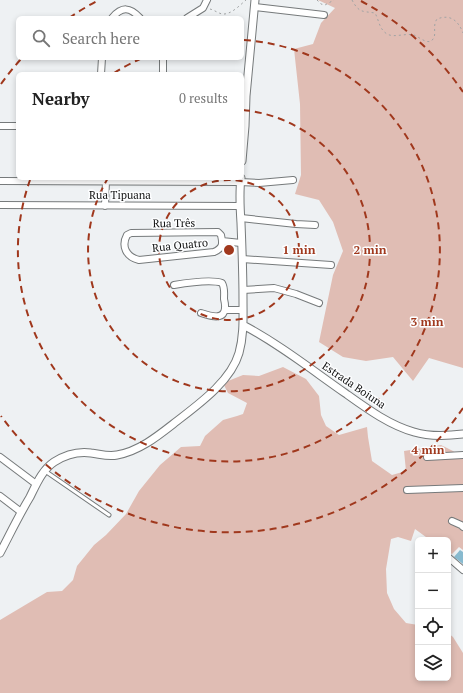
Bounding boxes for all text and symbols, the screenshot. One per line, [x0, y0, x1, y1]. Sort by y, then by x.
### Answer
search box [16, 16, 244, 60]
icon: search [30, 27, 52, 49]
text: Search here [62, 28, 140, 48]
text: Nearby [32, 87, 90, 110]
text: 0 results [179, 89, 228, 107]
street label: Rua Tipuana [89, 188, 151, 202]
street label: Rua Três [153, 216, 196, 230]
street label: Rua Quatro [151, 235, 209, 255]
text: 1 min [283, 242, 316, 257]
text: 2 min [354, 242, 387, 257]
centre of rings [222, 243, 236, 257]
text: 3 min [411, 314, 444, 329]
street label: Estrada Boiuna [319, 359, 389, 412]
text: 4 min [412, 442, 445, 457]
map controls [415, 537, 451, 681]
button: + [415, 537, 451, 573]
button: − [415, 573, 451, 609]
button: locate [415, 609, 451, 645]
button: layers [415, 645, 451, 681]

